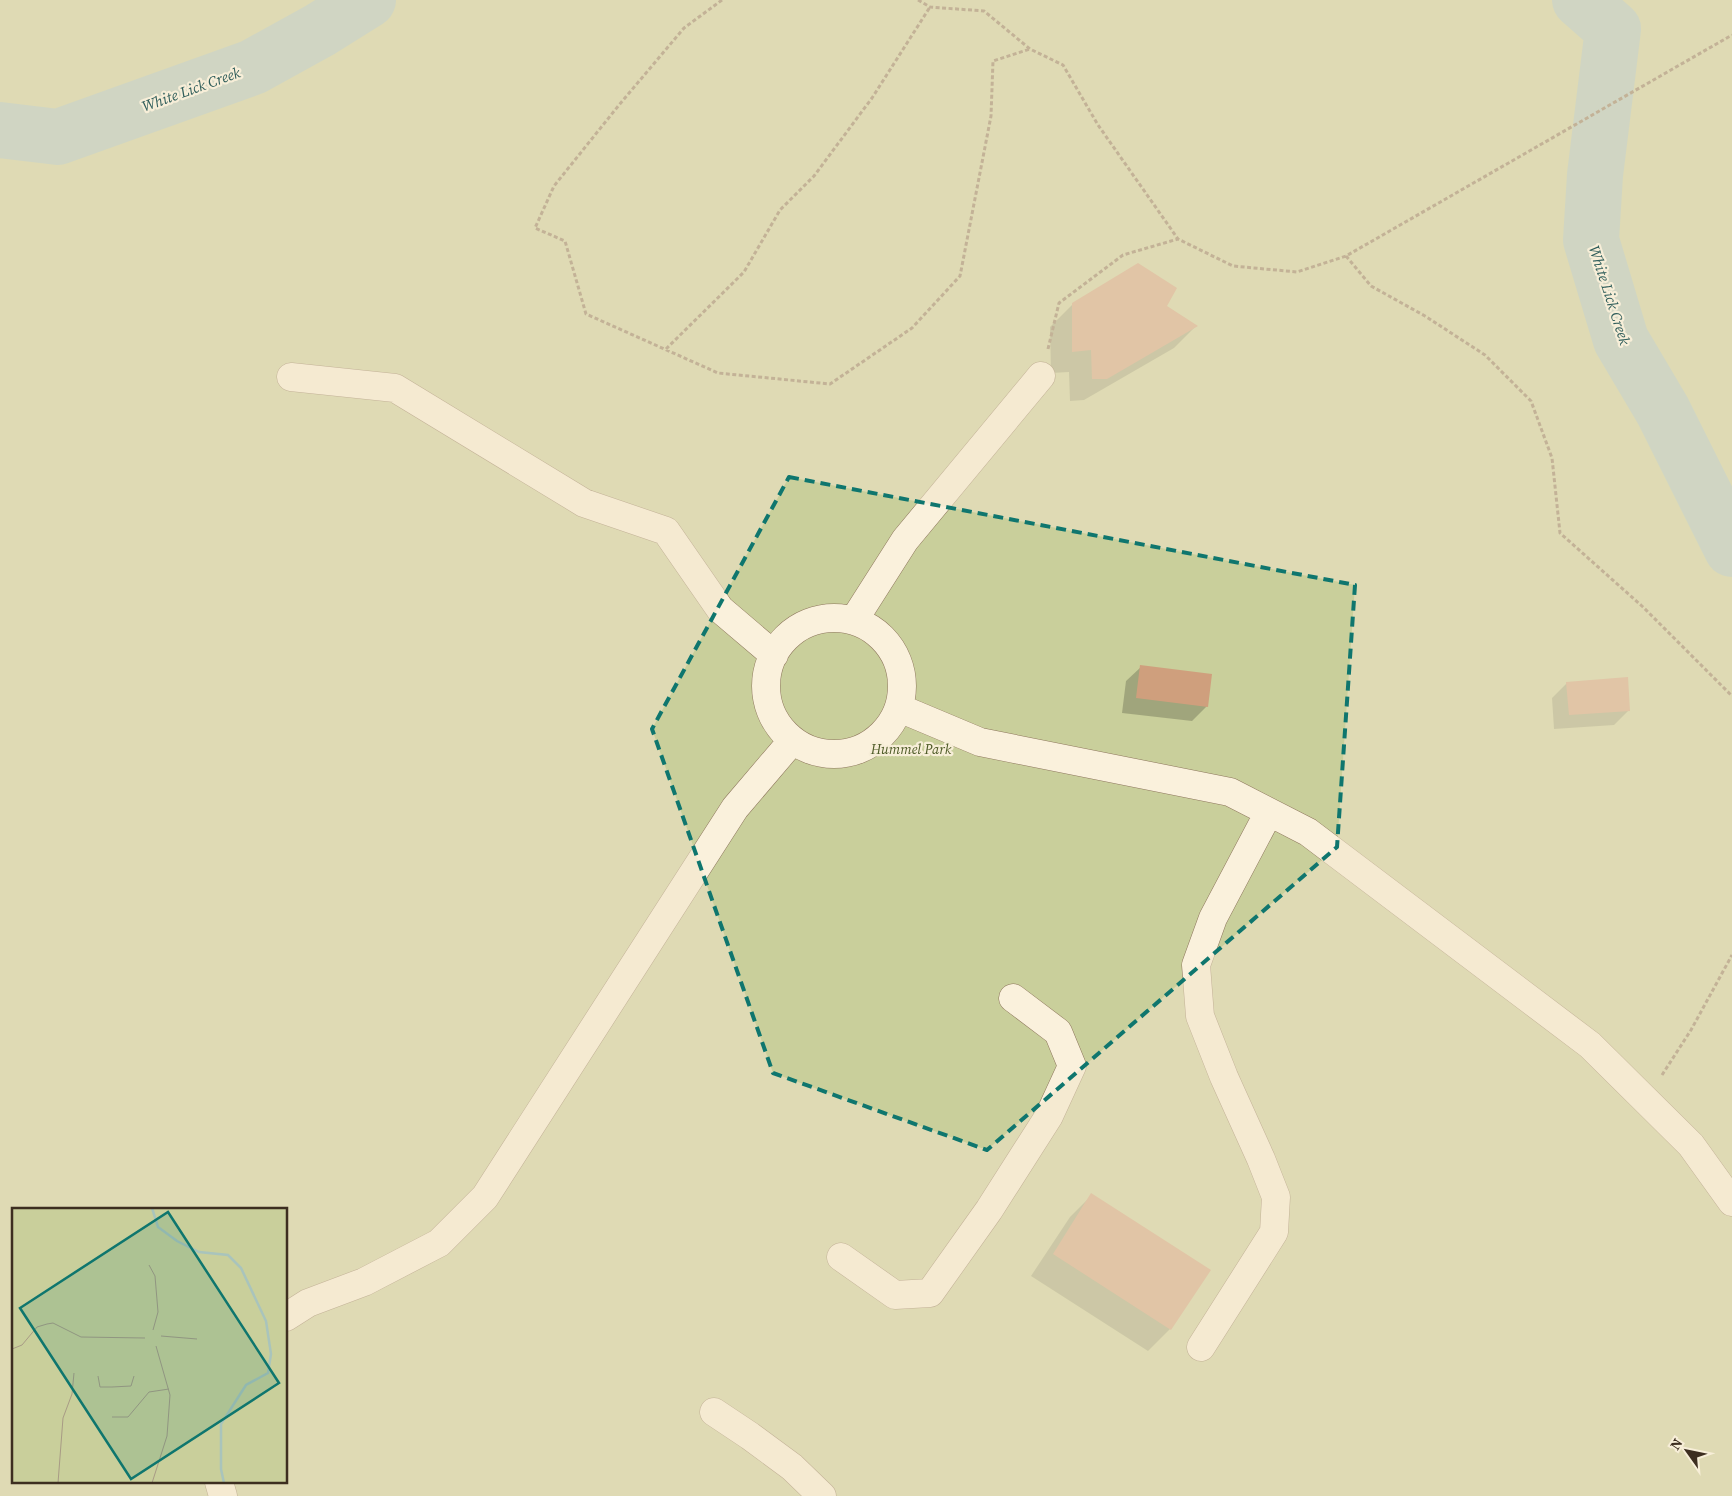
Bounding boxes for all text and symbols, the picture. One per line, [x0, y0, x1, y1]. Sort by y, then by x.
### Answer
water label: White Lick Creek [139, 61, 244, 117]
water label: White Lick Creek [1584, 243, 1636, 348]
park label: Hummel Park [870, 739, 952, 759]
inset map [12, 1208, 288, 1484]
north arrow [1662, 1426, 1712, 1476]
text: N [1665, 1434, 1687, 1454]

